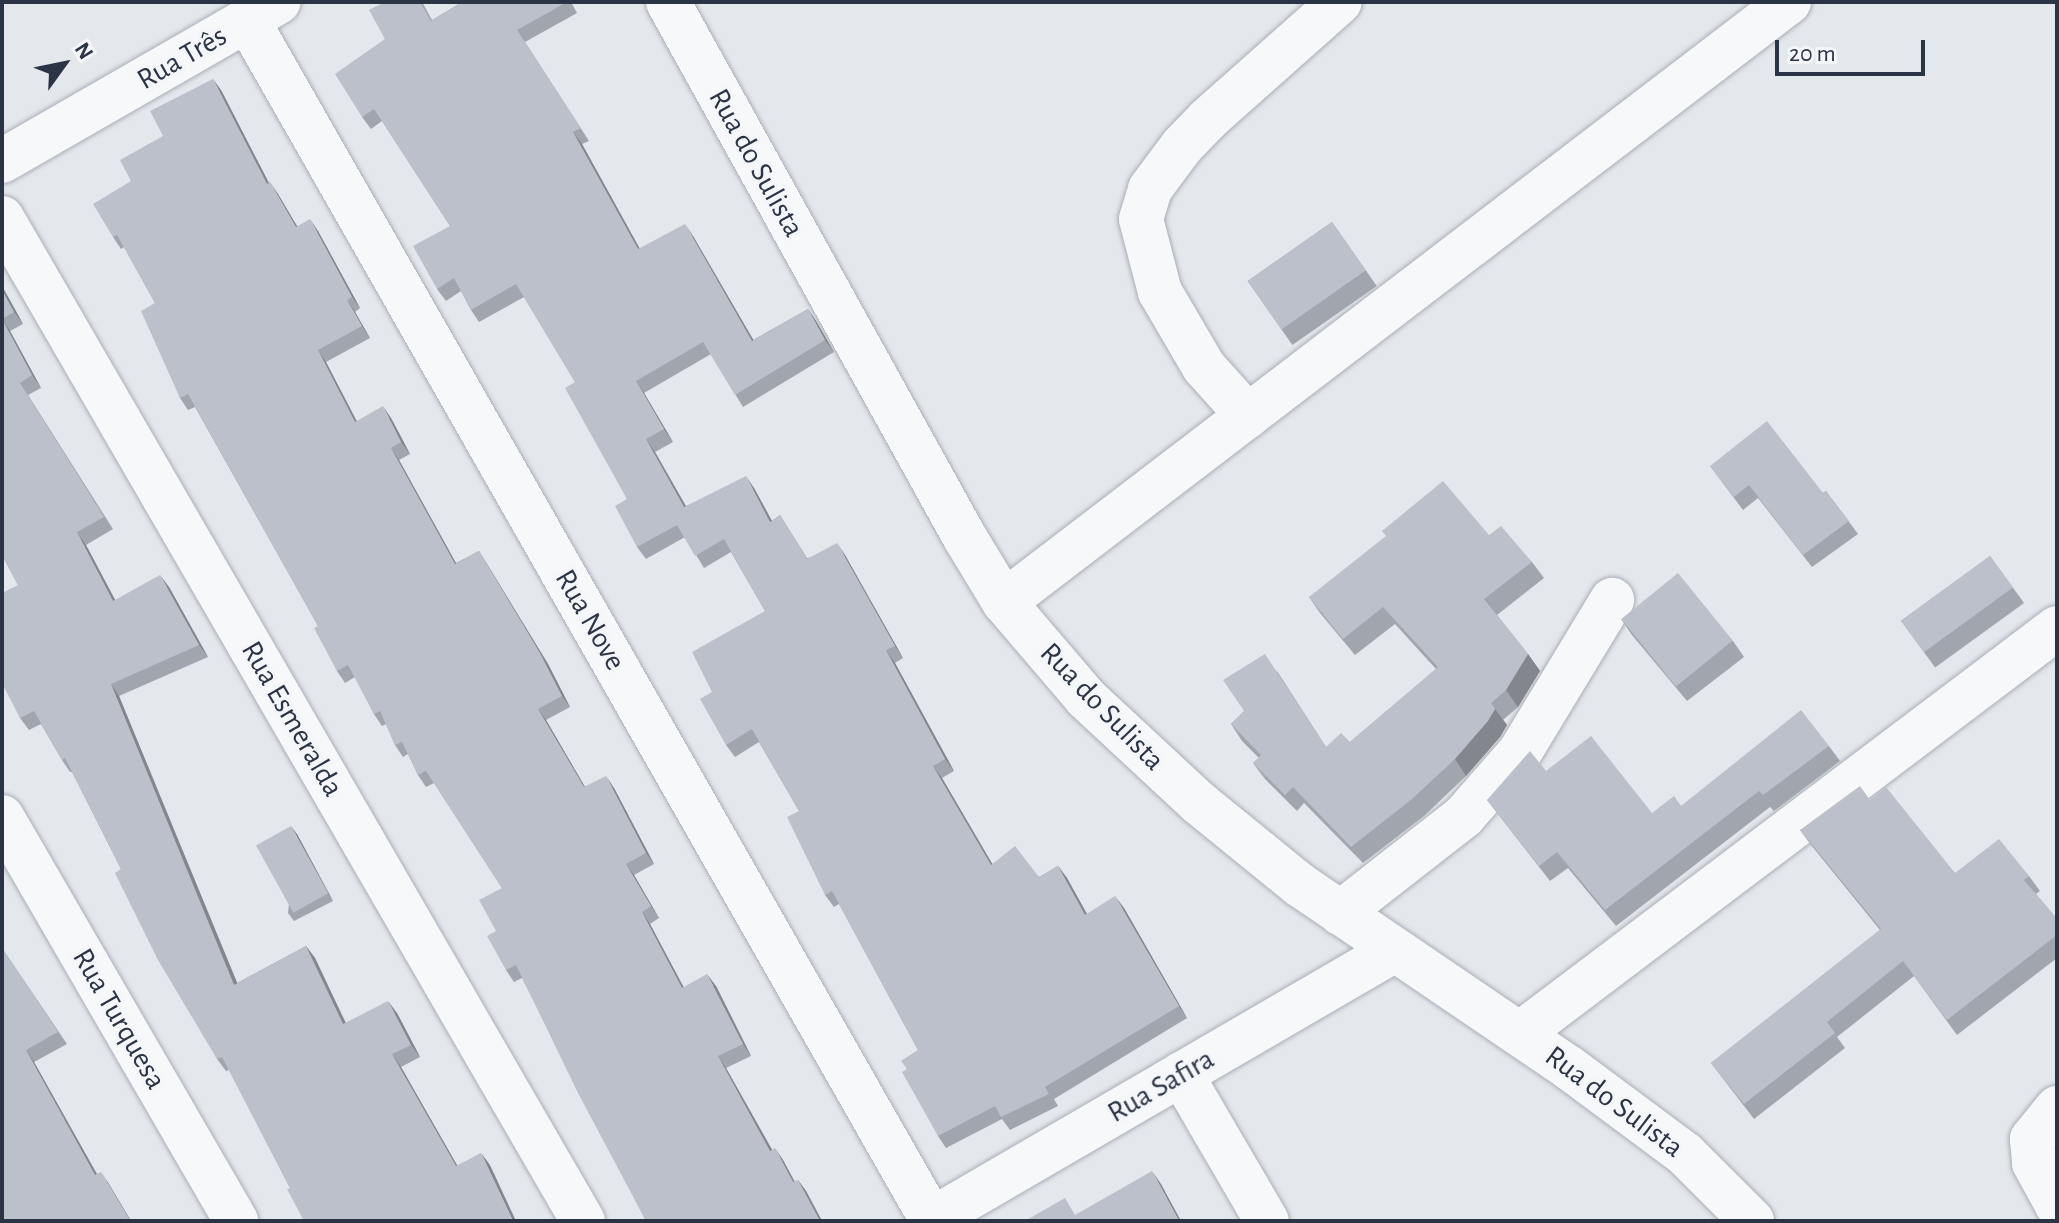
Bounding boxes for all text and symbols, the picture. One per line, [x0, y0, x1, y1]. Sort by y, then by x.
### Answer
street label: Rua Três [131, 18, 233, 98]
north arrow [24, 24, 104, 104]
scale bar [1779, 24, 1929, 74]
text: N [71, 39, 98, 63]
text: 20 m [1789, 42, 1836, 66]
street label: Rua do Sulista [700, 83, 812, 243]
street label: Rua Nove [547, 563, 633, 677]
street label: Rua Esmeralda [233, 635, 351, 803]
street label: Rua do Sulista [1032, 635, 1172, 779]
street label: Rua Turquesa [64, 942, 174, 1096]
street label: Rua do Sulista [1538, 1038, 1690, 1166]
street label: Rua Safira [1101, 1041, 1221, 1131]

